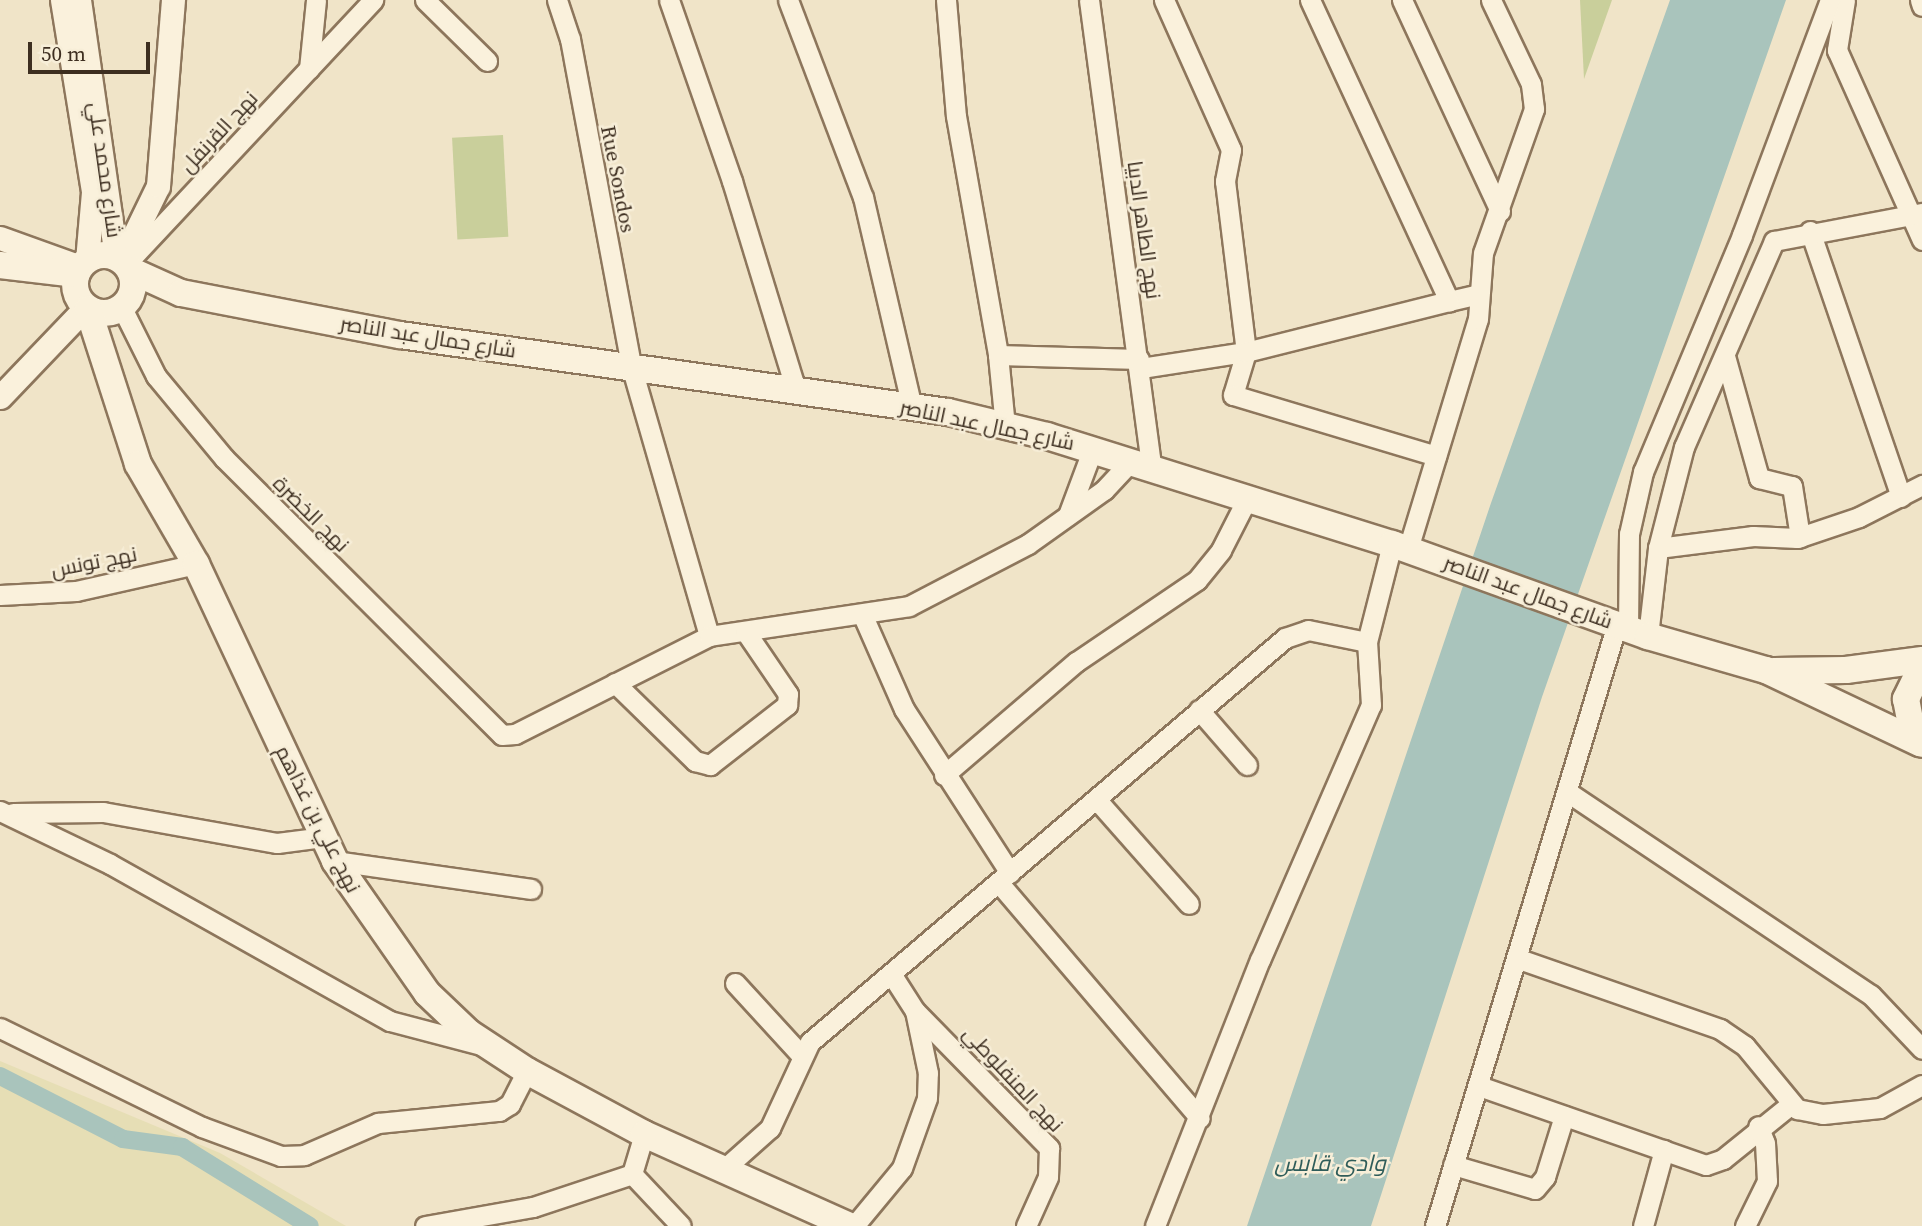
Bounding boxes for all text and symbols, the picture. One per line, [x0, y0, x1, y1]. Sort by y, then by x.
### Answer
scale bar [32, 28, 154, 72]
text: 50 m [41, 39, 86, 68]
street label: نهج القرنفل [175, 86, 263, 178]
street label: شارع محمد علي [83, 101, 127, 239]
street label: Rue Sondos [595, 123, 641, 235]
street label: نهج الطاهر الدبيا [1122, 159, 1166, 301]
street label: شارع جمال عبد الناصر [338, 311, 518, 363]
street label: شارع جمال عبد الناصر [897, 394, 1077, 456]
street label: نهج الخضرة [268, 471, 354, 557]
street label: نهج تونس [49, 541, 139, 583]
street label: شارع جمال عبد الناصر [1440, 550, 1616, 634]
street label: نهج علي بن غذاهم [270, 741, 366, 897]
street label: نهج المنفلوطي [958, 1021, 1068, 1137]
water label: وادي قابس [1274, 1149, 1386, 1177]

